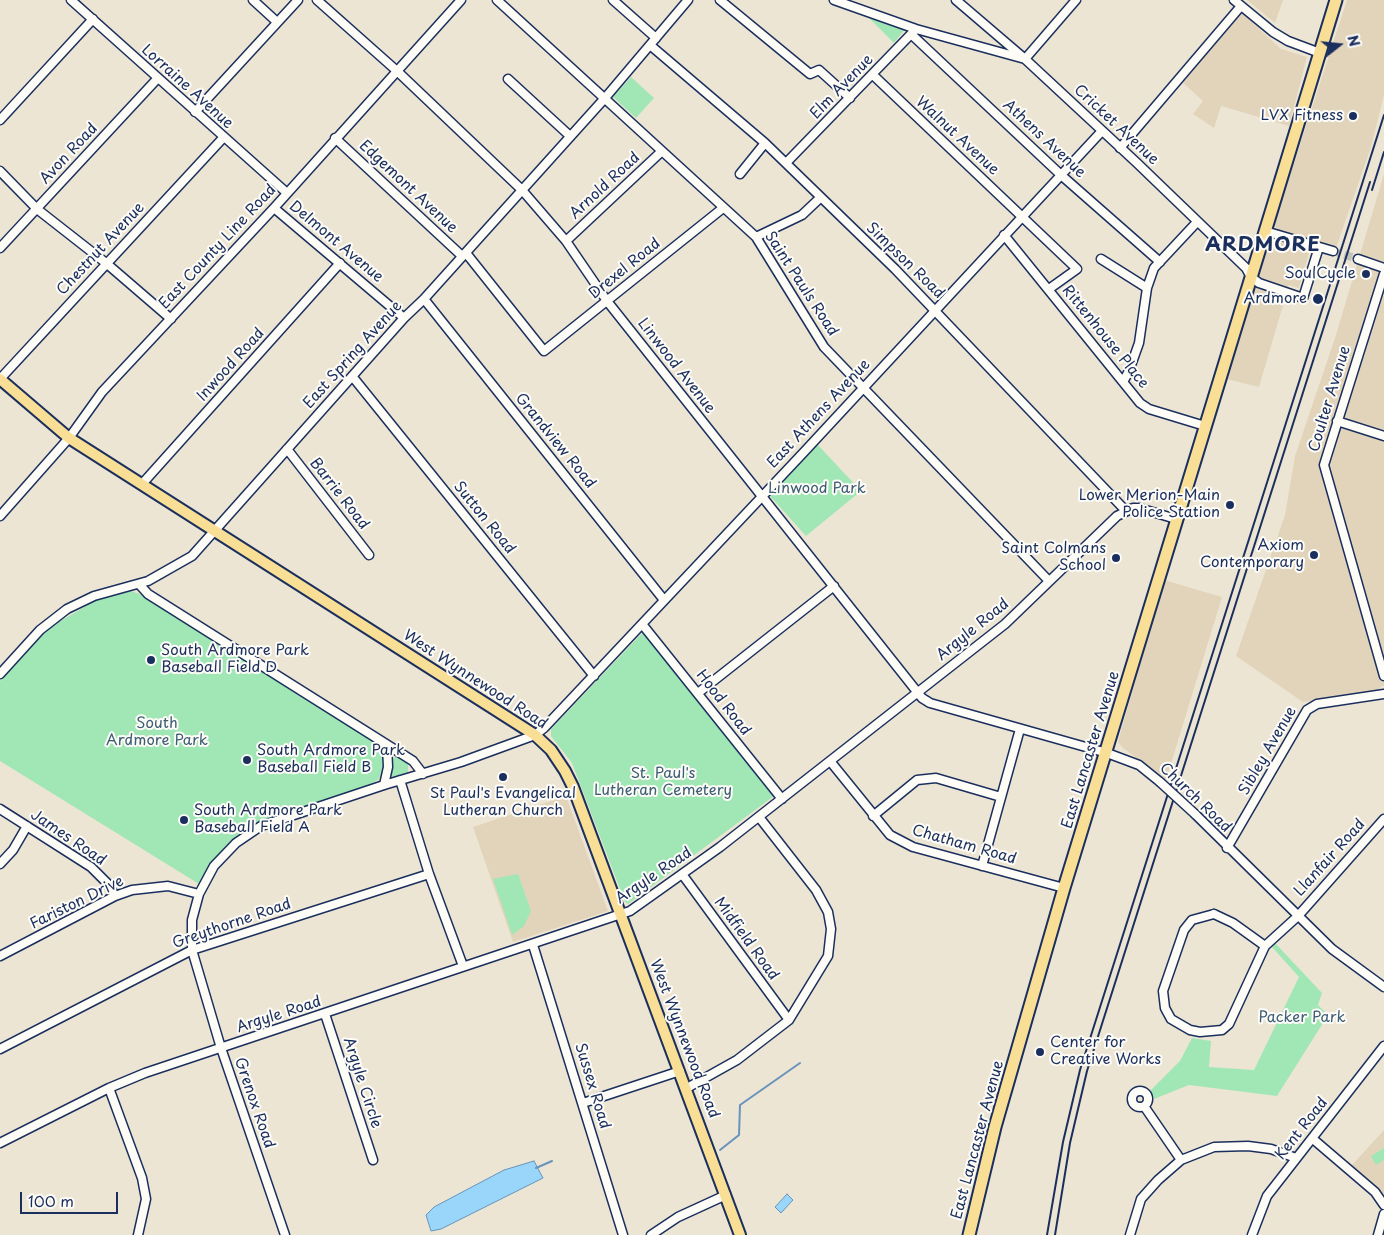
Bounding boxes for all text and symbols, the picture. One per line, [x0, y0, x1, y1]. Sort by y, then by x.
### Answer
north arrow [1314, 20, 1364, 70]
text: N [1342, 33, 1366, 49]
street label: Lorraine Avenue [138, 41, 236, 133]
street label: Elm Avenue [807, 51, 877, 123]
street label: Cricket Avenue [1070, 81, 1162, 169]
street label: Walnut Avenue [912, 93, 1002, 179]
street label: Athens Avenue [999, 96, 1089, 182]
place label: LVX Fitness [1261, 107, 1343, 125]
marker: LVX Fitness [1347, 110, 1359, 122]
street label: Avon Road [36, 120, 102, 188]
street label: Edgemont Avenue [355, 137, 461, 237]
street label: Arnold Road [566, 149, 644, 223]
street label: East County Line Road [156, 181, 280, 313]
street label: Delmont Avenue [285, 197, 387, 287]
street label: Chestnut Avenue [53, 199, 149, 299]
street label: Simpson Road [862, 219, 948, 303]
street label: Saint Pauls Road [760, 228, 842, 340]
district label: ARDMORE [1206, 233, 1320, 257]
street label: Drexel Road [586, 235, 664, 303]
place label: SoulCycle [1285, 265, 1356, 283]
marker: SoulCycle [1360, 268, 1372, 280]
street label: Rittenhouse Place [1058, 282, 1152, 392]
place label: Ardmore [1244, 290, 1307, 308]
marker: Ardmore [1311, 292, 1325, 306]
street label: East Spring Avenue [300, 297, 406, 413]
street label: Linwood Avenue [633, 315, 719, 417]
street label: Inwood Road [193, 325, 269, 405]
street label: Coulter Avenue [1305, 344, 1355, 454]
street label: East Athens Avenue [764, 356, 874, 472]
street label: Grandview Road [511, 390, 599, 492]
street label: Barrie Road [306, 455, 372, 533]
street label: Sutton Road [449, 478, 519, 558]
park label: Linwood Park [768, 480, 866, 498]
place label: Lower Merion-Main Police Station [1079, 487, 1220, 522]
marker: Lower Merion-Main Police Station [1224, 499, 1236, 511]
place label: Axiom Contemporary [1200, 537, 1304, 572]
place label: Saint Colmans School [1001, 540, 1106, 575]
marker: Axiom Contemporary [1308, 549, 1320, 561]
marker: Saint Colmans School [1110, 552, 1122, 564]
street label: Argyle Road [933, 595, 1013, 665]
street label: West Wynnewood Road [399, 627, 551, 733]
place label: South Ardmore Park Baseball Field D [161, 642, 309, 677]
marker: South Ardmore Park Baseball Field D [145, 654, 157, 666]
street label: Hood Road [692, 667, 754, 739]
street label: East Lancaster Avenue [1058, 669, 1124, 831]
street label: Sibley Avenue [1235, 703, 1301, 799]
park label: South Ardmore Park [106, 715, 208, 750]
place label: South Ardmore Park Baseball Field B [257, 742, 405, 777]
marker: South Ardmore Park Baseball Field B [241, 754, 253, 766]
street label: Church Road [1155, 759, 1235, 837]
park label: St. Paul's Lutheran Cemetery [594, 765, 732, 800]
marker: St Paul's Evangelical Lutheran Church [497, 771, 509, 783]
place label: St Paul's Evangelical Lutheran Church [430, 785, 576, 820]
place label: South Ardmore Park Baseball Field A [194, 802, 342, 837]
street label: James Road [27, 806, 109, 870]
marker: South Ardmore Park Baseball Field A [178, 814, 190, 826]
street label: Llanfair Road [1291, 816, 1369, 900]
street label: Chatham Road [910, 822, 1018, 868]
street label: Argyle Road [613, 844, 695, 908]
street label: Fariston Drive [27, 873, 127, 933]
street label: Midfield Road [710, 894, 782, 984]
street label: Greythorne Road [170, 895, 294, 953]
street label: West Wynnewood Road [645, 957, 723, 1121]
street label: Argyle Road [234, 993, 324, 1037]
park label: Packer Park [1258, 1009, 1346, 1027]
place label: Center for Creative Works [1050, 1034, 1161, 1069]
street label: Argyle Circle [339, 1035, 385, 1131]
street label: Sussex Road [570, 1041, 614, 1131]
marker: Center for Creative Works [1034, 1046, 1046, 1058]
street label: Grenox Road [230, 1055, 278, 1151]
street label: East Lancaster Avenue [948, 1059, 1008, 1221]
street label: Kent Road [1272, 1094, 1332, 1164]
scale bar [22, 1182, 120, 1214]
text: 100 m [28, 1189, 74, 1212]

